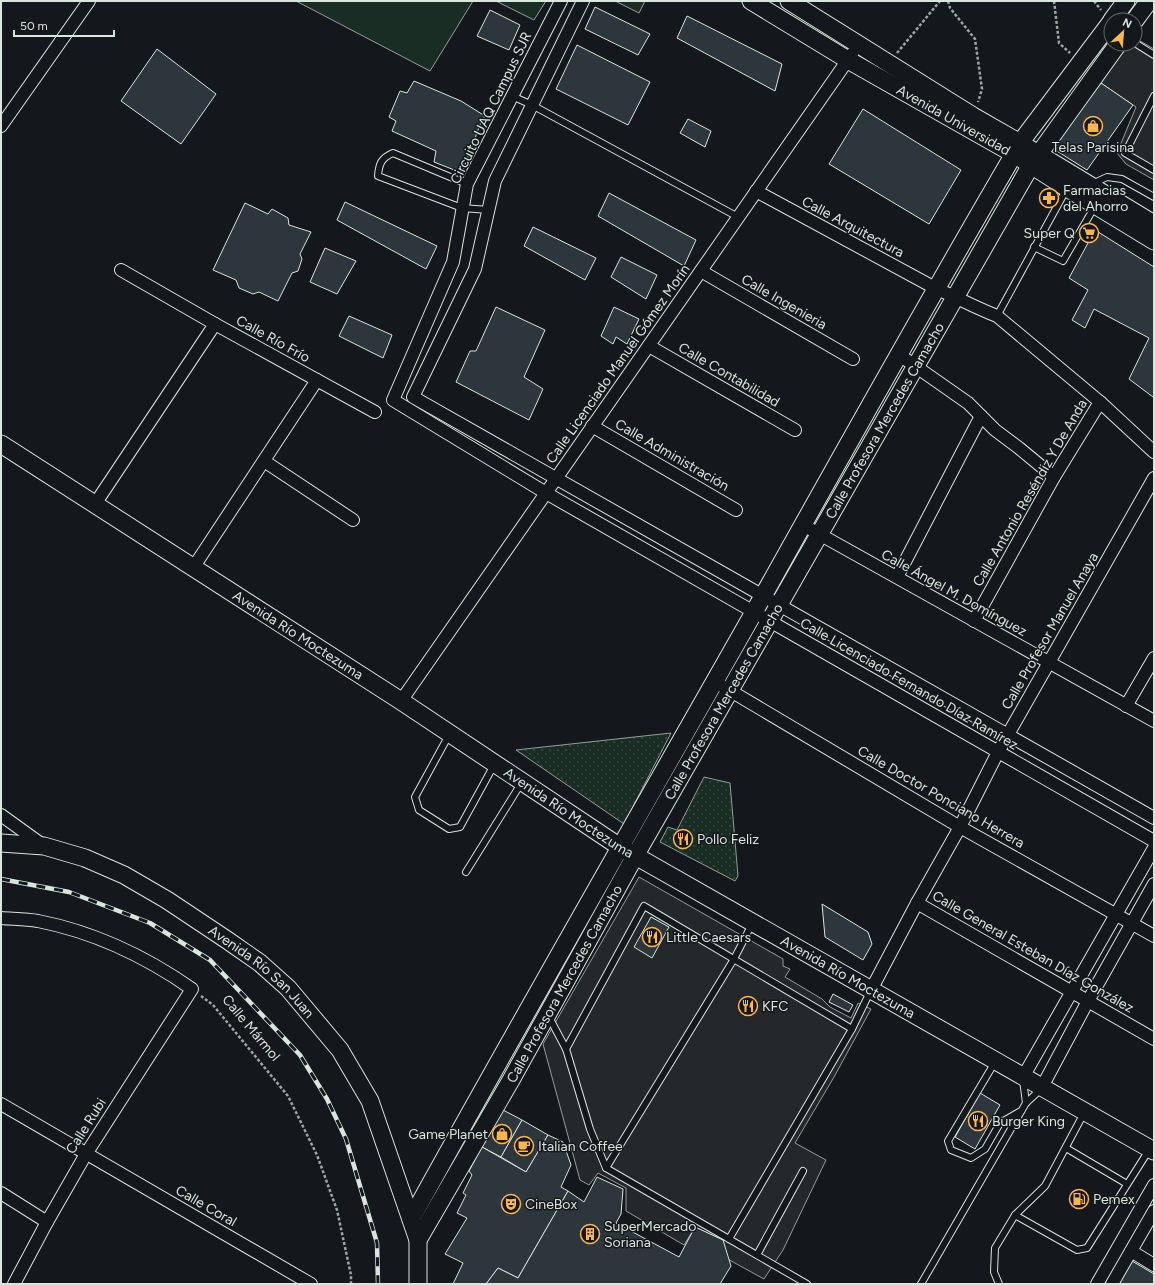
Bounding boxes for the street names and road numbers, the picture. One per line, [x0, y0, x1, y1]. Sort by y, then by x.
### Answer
street label: Circuito UAQ Campus SJR [447, 29, 535, 187]
street label: Avenida Universidad [894, 81, 1014, 159]
street label: Calle Arquitectura [799, 193, 907, 261]
street label: Calle Licenciado Manuel Gómez Morín [542, 261, 694, 467]
street label: Calle Ingenieria [738, 271, 830, 333]
street label: Calle Río Frío [233, 312, 313, 366]
street label: Calle Profesora Mercedes Camacho [822, 319, 947, 522]
street label: Calle Contabilidad [675, 339, 783, 411]
street label: Calle Antonio Reséndiz Y De Anda [969, 396, 1091, 590]
street label: Calle Administración [612, 415, 732, 495]
street label: Calle Ángel M. Domínguez [878, 546, 1030, 640]
street label: Calle Profesor Manuel Anaya [998, 549, 1102, 713]
street label: Avenida Río Moctezuma [230, 587, 366, 683]
street label: Calle Profesora Mercedes Camacho [661, 600, 786, 803]
street label: Calle Licenciado Fernando Díaz Ramírez [797, 614, 1021, 754]
street label: Calle Doctor Ponciano Herrera [855, 742, 1027, 852]
street label: Avenida Río Moctezuma [501, 764, 637, 861]
street label: Calle Profesora Mercedes Camacho [503, 882, 626, 1086]
street label: Calle General Esteban Díaz González [929, 887, 1137, 1017]
street label: Avenida Río San Juan [205, 922, 318, 1021]
street label: Avenida Río Moctezuma [778, 932, 918, 1022]
street label: Calle Mármol [218, 991, 284, 1065]
street label: Calle Rubi [62, 1095, 110, 1157]
street label: Calle Coral [172, 1182, 240, 1230]

